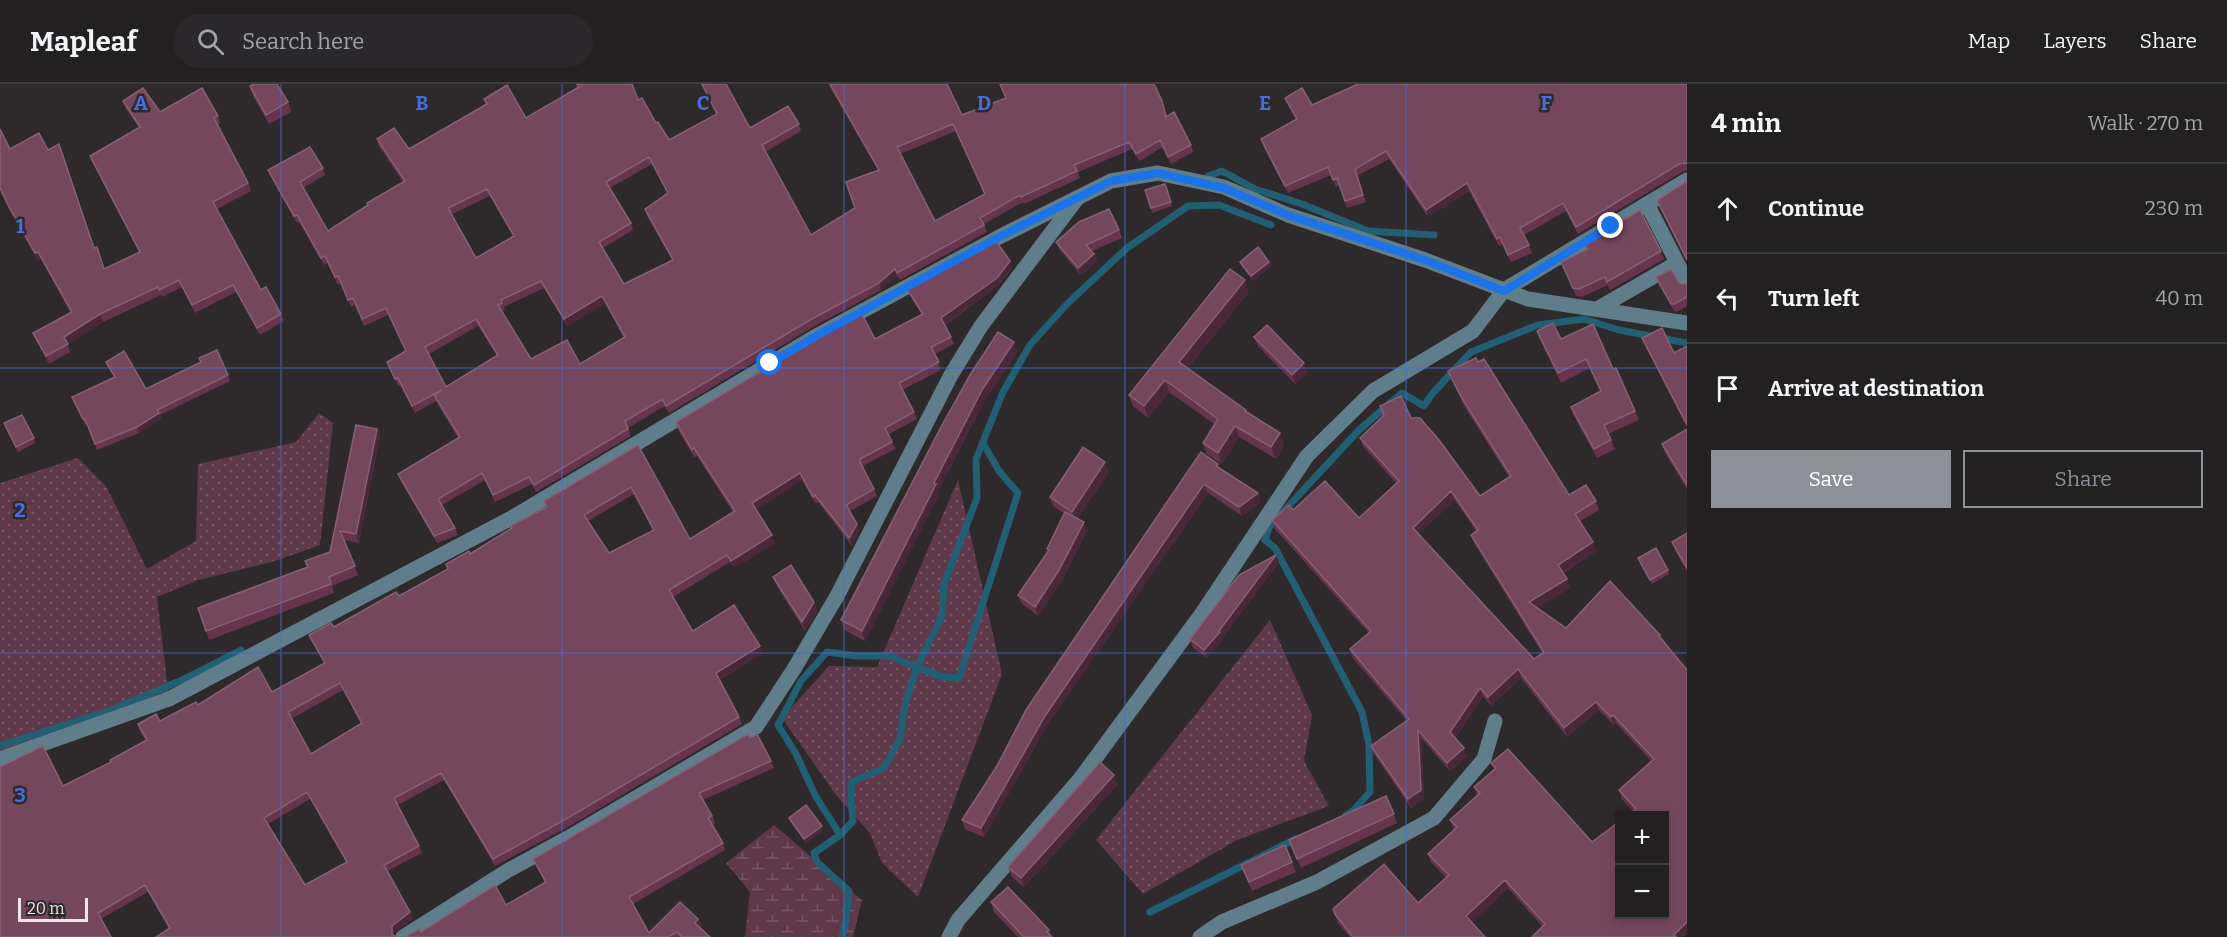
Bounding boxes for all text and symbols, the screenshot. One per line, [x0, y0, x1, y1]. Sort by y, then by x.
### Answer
search box [173, 14, 593, 68]
text: Mapleaf [30, 25, 137, 58]
icon: search [194, 25, 227, 58]
text: Search here [242, 28, 364, 55]
text: Map [1968, 28, 2010, 54]
text: Layers [2043, 28, 2107, 54]
text: Share [2140, 28, 2197, 54]
text: A [134, 91, 149, 115]
text: B [416, 91, 429, 115]
text: C [697, 91, 709, 115]
text: D [977, 91, 991, 115]
text: E [1259, 91, 1271, 115]
text: F [1540, 91, 1552, 115]
text: 4 min [1711, 108, 1781, 139]
text: Walk · 270 m [2088, 111, 2203, 135]
icon: ahead [1711, 192, 1744, 225]
text: Continue [1768, 195, 1864, 222]
text: 230 m [2145, 196, 2203, 220]
route end [1597, 212, 1623, 238]
text: 1 [16, 214, 25, 238]
icon: left [1711, 282, 1744, 315]
text: Turn left [1768, 285, 1860, 312]
text: 40 m [2155, 286, 2203, 310]
route start [756, 349, 782, 375]
icon: arrive [1711, 372, 1744, 405]
text: Arrive at destination [1768, 375, 1984, 402]
button: Save [1711, 450, 1951, 508]
button: Share [1963, 450, 2203, 508]
text: 2 [14, 498, 26, 522]
text: 3 [14, 783, 26, 807]
map controls [1615, 811, 1669, 919]
button: + [1615, 811, 1669, 865]
button: − [1615, 865, 1669, 919]
scale bar [18, 895, 88, 922]
text: 20 m [27, 899, 64, 918]

